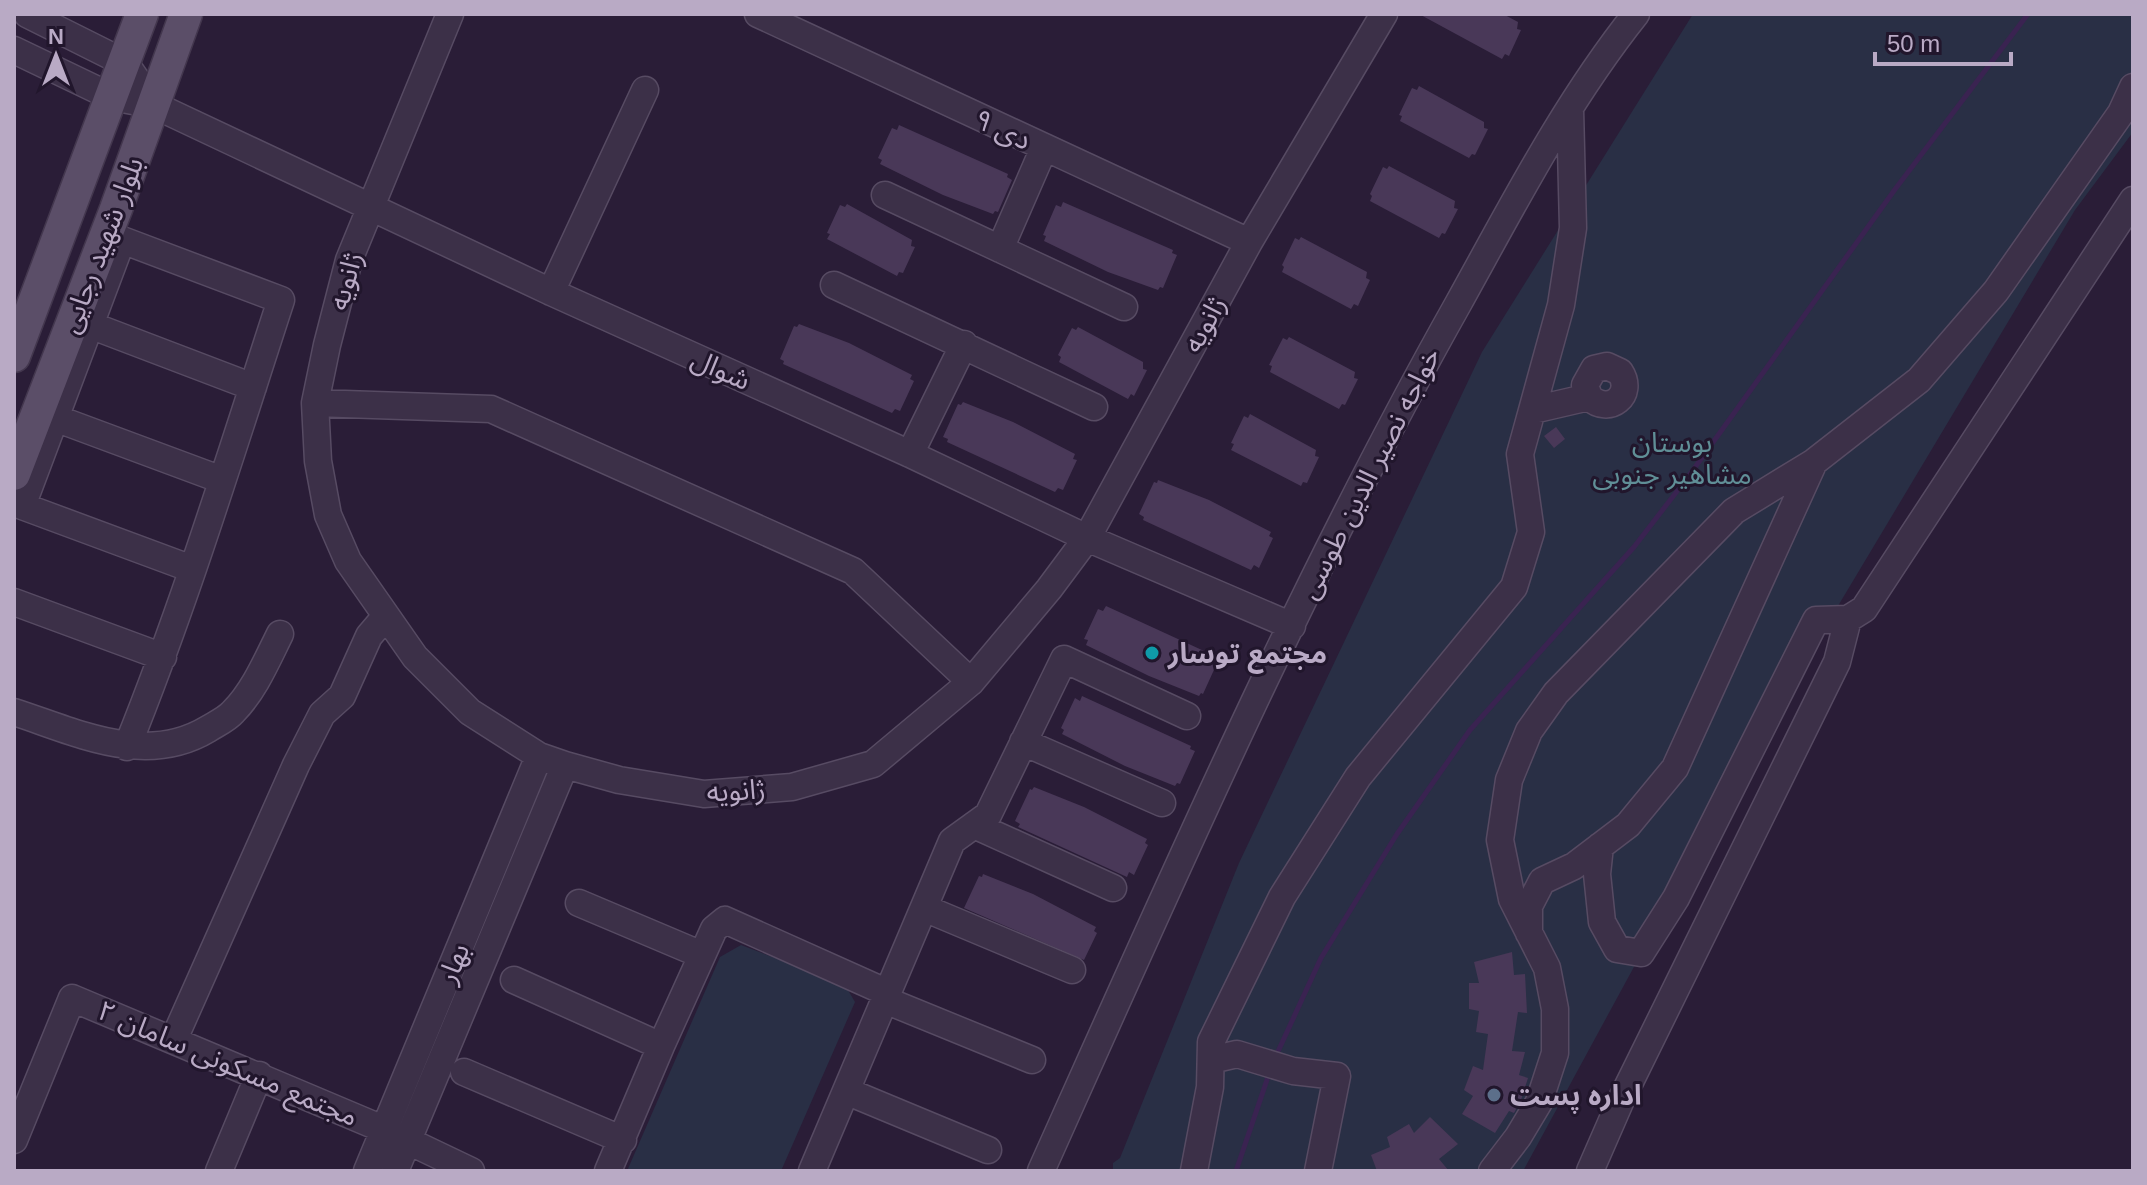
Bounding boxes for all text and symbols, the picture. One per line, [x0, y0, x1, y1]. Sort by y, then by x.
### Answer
north arrow [16, 16, 96, 96]
scale bar [1875, 16, 2011, 66]
text: N [48, 24, 64, 49]
text: 50 m [1887, 30, 1940, 57]
street label: ۹ دی [970, 103, 1036, 156]
street label: بلوار شهید رجایی [54, 153, 150, 338]
street label: ژانویه [322, 249, 369, 314]
street label: ژانویه [1177, 291, 1233, 358]
street label: خواجه نصیر الدین طوسی [1293, 342, 1447, 604]
street label: شوال [686, 343, 755, 397]
park label: بوستان مشاهیر جنوبی [1592, 427, 1752, 491]
place label: مجتمع توسار [1167, 638, 1327, 674]
marker: مجتمع توسار [1143, 644, 1161, 662]
street label: ژانویه [706, 773, 766, 809]
street label: بهار [431, 939, 476, 989]
street label: مجتمع مسکونی سامان ۲ [91, 995, 363, 1137]
place label: اداره پست [1510, 1080, 1642, 1114]
marker: اداره پست [1485, 1086, 1503, 1104]

